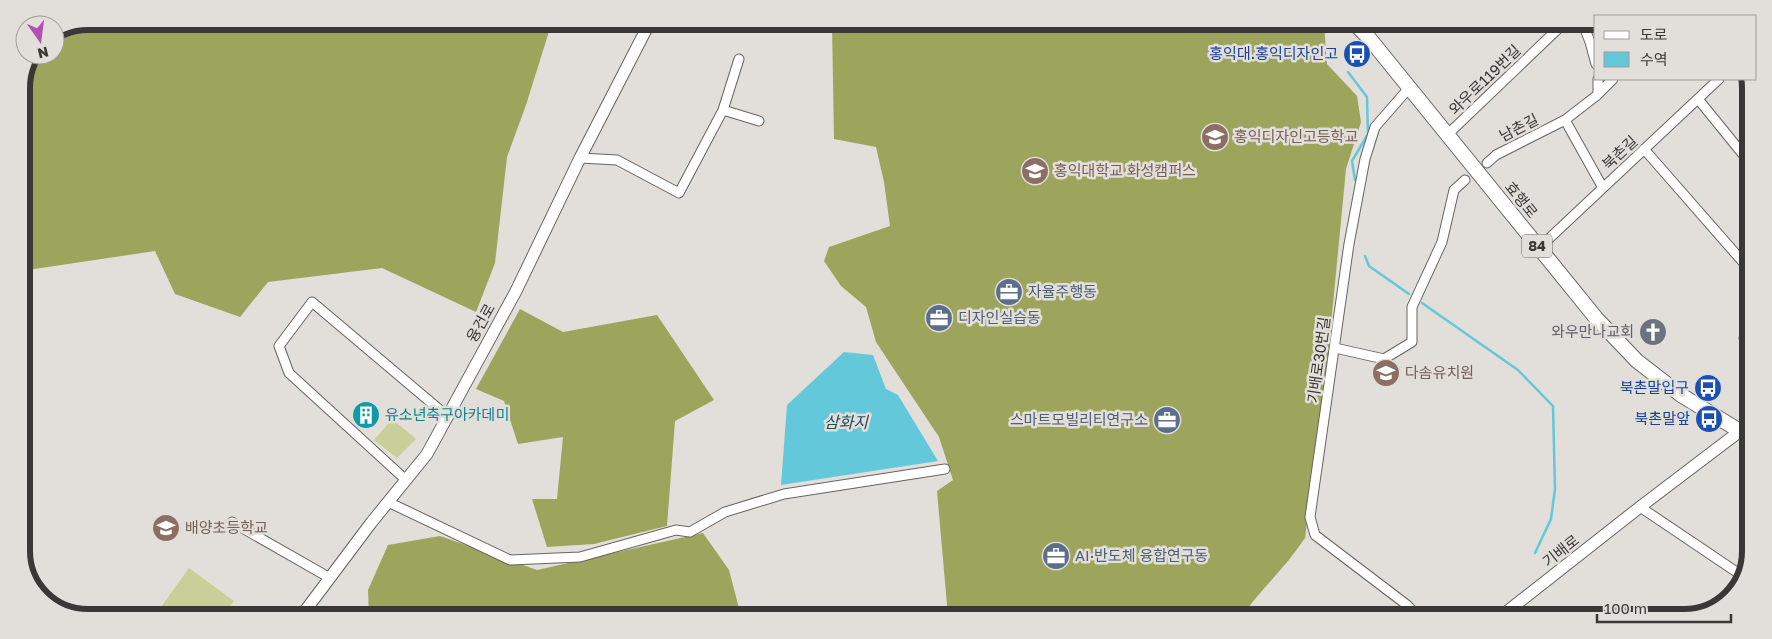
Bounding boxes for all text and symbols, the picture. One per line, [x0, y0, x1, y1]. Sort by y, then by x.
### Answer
north arrow [15, 15, 65, 65]
legend [1594, 15, 1757, 80]
text: 도로 [1640, 25, 1668, 43]
bus stop icon: 홍익대.홍익디자인고 [1342, 39, 1372, 69]
street label: 와우로119번길 [1445, 41, 1524, 118]
text: N [36, 44, 50, 63]
place label: 홍익대.홍익디자인고 [1209, 44, 1338, 62]
text: 수역 [1640, 50, 1668, 68]
street label: 남촌길 [1496, 110, 1541, 145]
school or university icon: 홍익디자인고등학교 [1200, 122, 1230, 152]
place label: 홍익디자인고등학교 [1234, 127, 1358, 145]
street label: 북촌길 [1598, 132, 1641, 173]
school or university icon: 홍익대학교 화성캠퍼스 [1020, 156, 1050, 186]
place label: 홍익대학교 화성캠퍼스 [1054, 161, 1196, 179]
street label: 효행로 [1502, 178, 1542, 221]
road number: 84 [1522, 235, 1552, 258]
office icon: 자율주행동 [994, 277, 1024, 307]
place label: 자율주행동 [1028, 282, 1097, 300]
street label: 융건로 [462, 300, 498, 345]
office icon: 디자인실습동 [924, 303, 954, 333]
place label: 디자인실습동 [958, 308, 1041, 326]
street label: 기배로30번길 [1303, 315, 1333, 404]
church icon: 와우만나교회 [1638, 317, 1668, 347]
place label: 와우만나교회 [1551, 322, 1634, 340]
school or university icon: 다솜유치원 [1371, 358, 1401, 388]
place label: 다솜유치원 [1405, 363, 1474, 381]
bus stop icon: 북촌말입구 [1693, 373, 1723, 403]
place label: 북촌말입구 [1620, 378, 1689, 396]
building icon: 유소년축구아카데미 [351, 400, 381, 430]
bus stop icon: 북촌말앞 [1694, 404, 1724, 434]
place label: 유소년축구아카데미 [385, 405, 509, 423]
office icon: 스마트모빌리티연구소 [1152, 405, 1182, 435]
place label: 북촌말앞 [1635, 409, 1690, 427]
place label: 스마트모빌리티연구소 [1010, 410, 1148, 428]
water label: 삼화지 [824, 412, 869, 432]
school or university icon: 배양초등학교 [151, 513, 181, 543]
place label: 배양초등학교 [185, 518, 268, 536]
street label: 기배로 [1539, 530, 1582, 570]
office icon: AI·반도체 융합연구동 [1041, 541, 1071, 571]
place label: AI·반도체 융합연구동 [1075, 546, 1208, 564]
scale bar [1597, 592, 1731, 624]
text: 100 m [1604, 599, 1647, 617]

